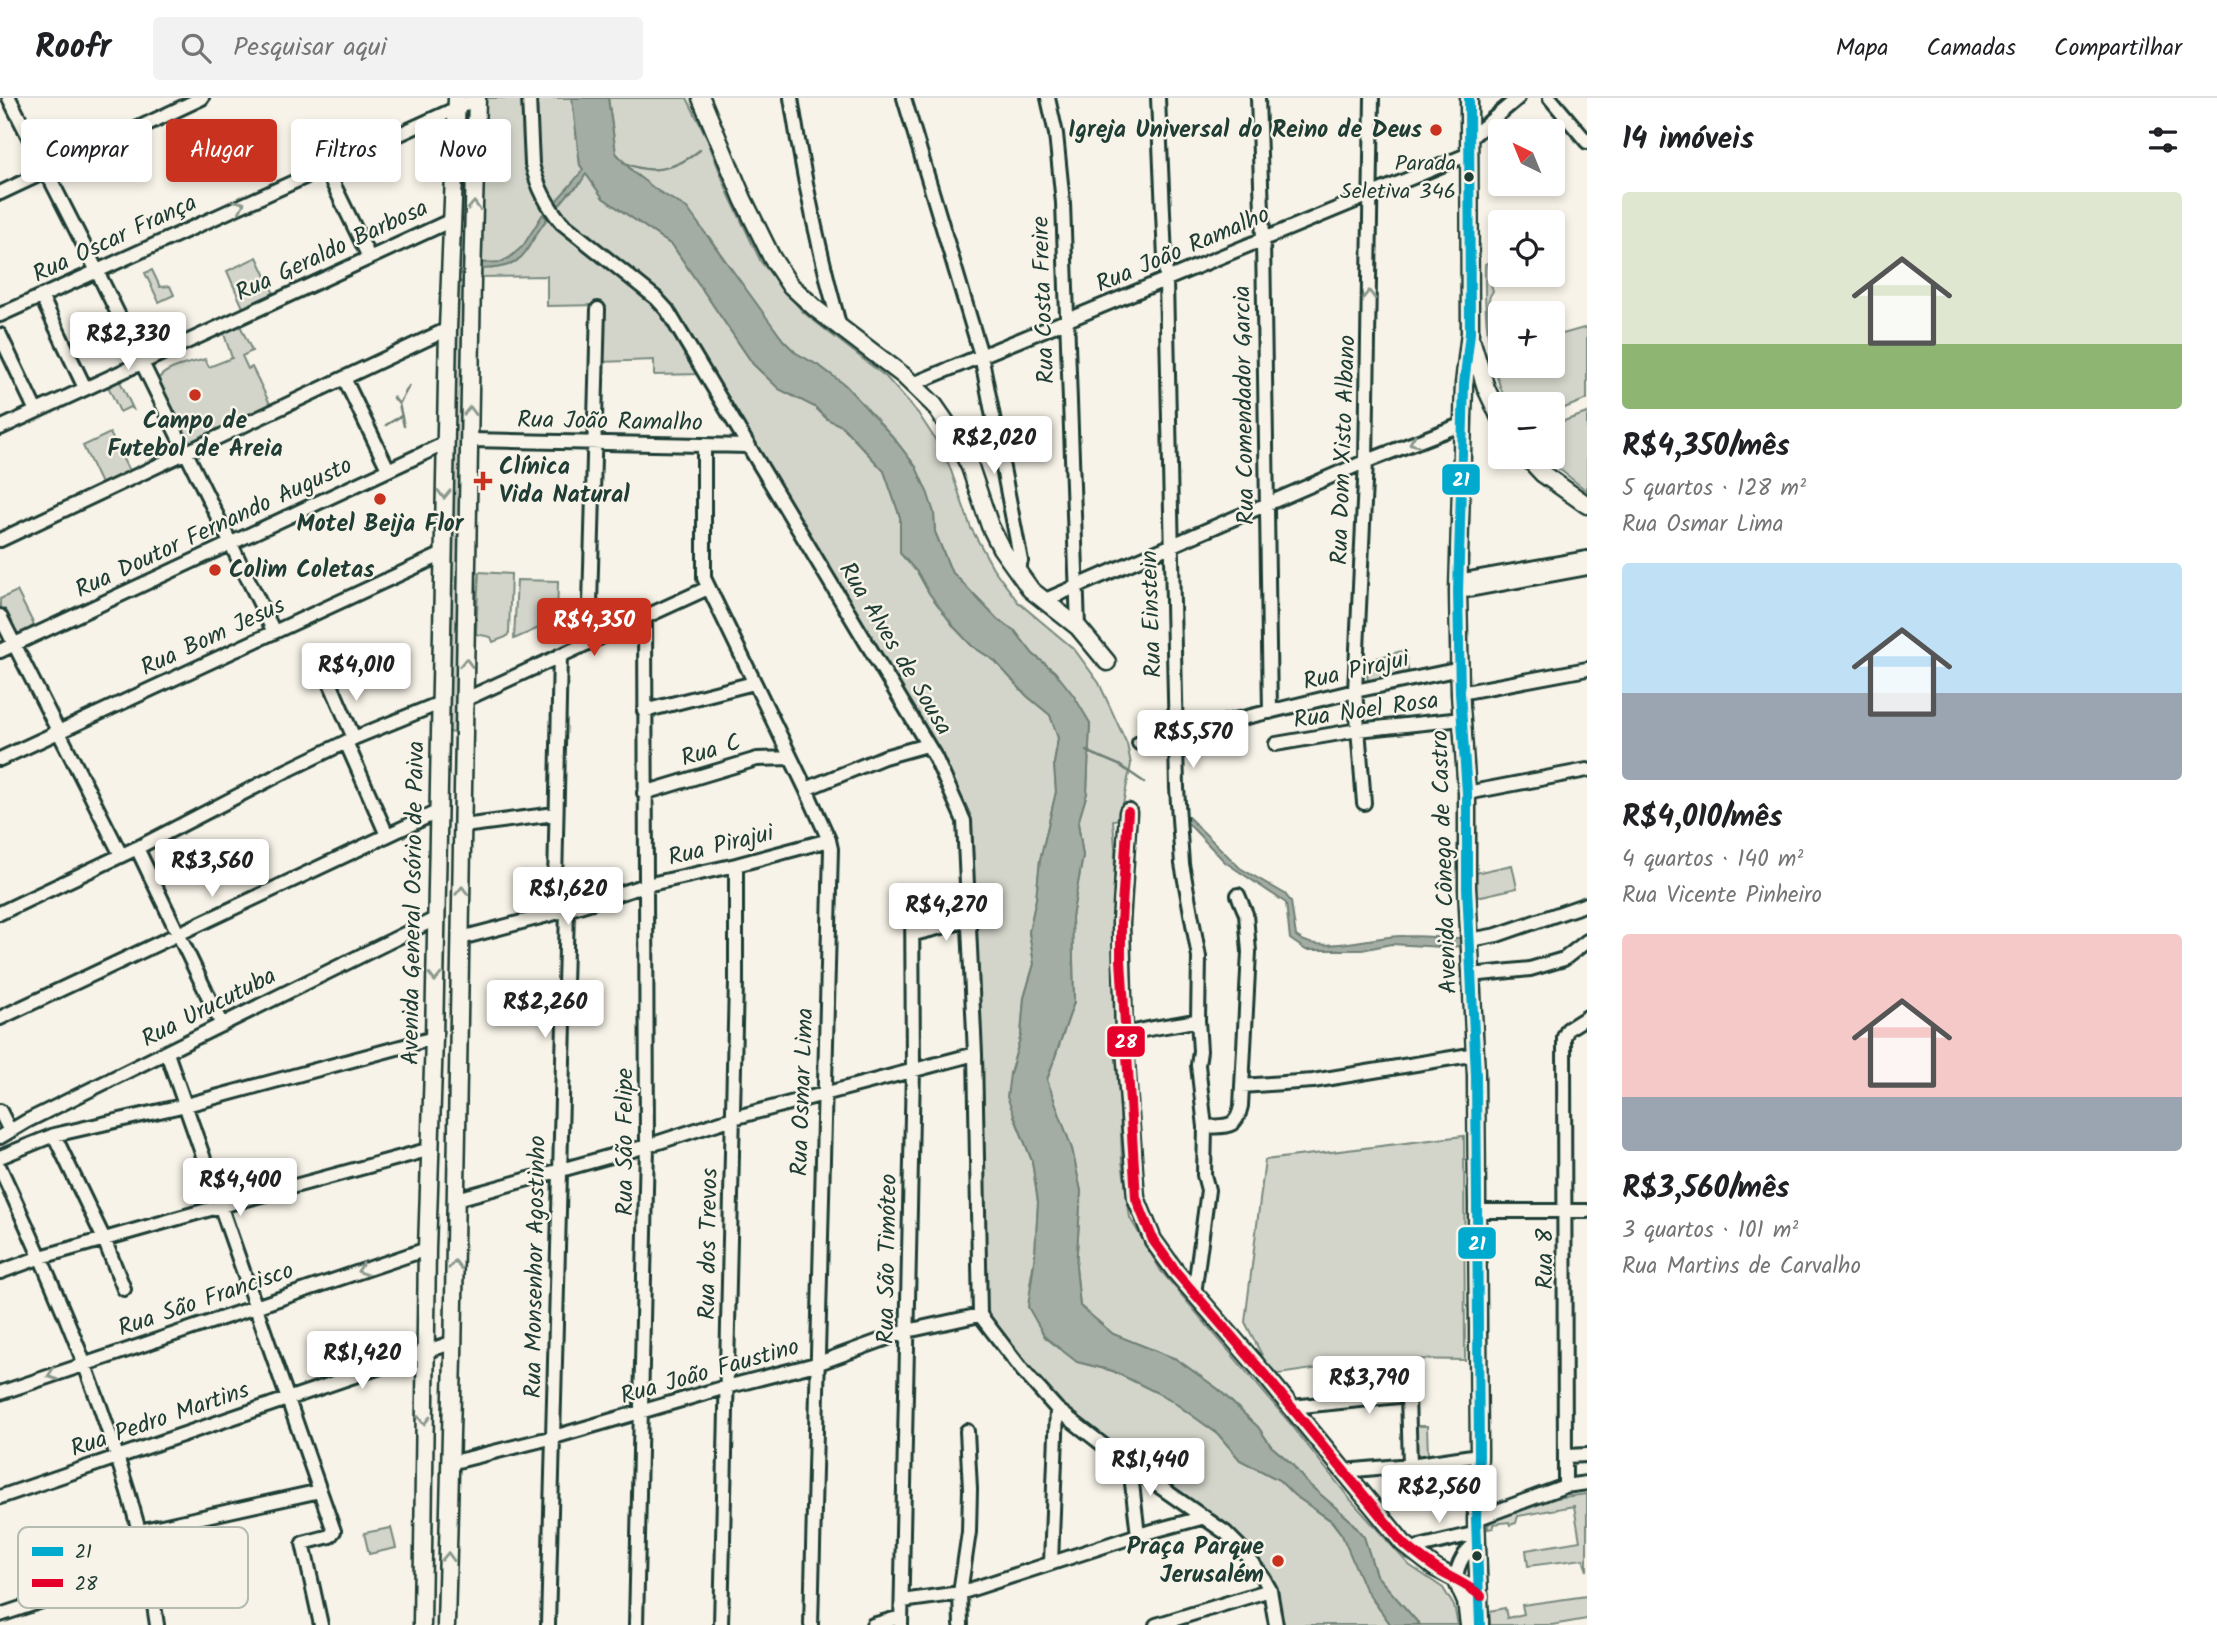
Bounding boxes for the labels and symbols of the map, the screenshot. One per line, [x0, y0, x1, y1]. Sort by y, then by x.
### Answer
place label: Igreja Universal do Reino de Deus [1068, 111, 1422, 150]
north arrow [1488, 119, 1564, 196]
marker: Igreja Universal do Reino de Deus [1428, 122, 1444, 138]
place label: Parada Seletiva 346 [1340, 147, 1456, 210]
marker: Parada Seletiva 346 [1462, 170, 1476, 184]
street label: Rua Oscar França [26, 184, 204, 294]
street label: Rua Geraldo Barbosa [229, 189, 435, 313]
street label: Rua João Ramalho [1090, 196, 1276, 304]
one-way arrow [233, 199, 245, 213]
one-way arrow [467, 200, 482, 211]
street label: Rua Costa Freire [1022, 215, 1066, 385]
street label: Rua Comendador Garcia [1223, 285, 1267, 525]
one-way arrow [1361, 289, 1377, 300]
pin: R$2,330 [63, 313, 193, 372]
street label: Rua Dom Xisto Albano [1320, 334, 1368, 566]
marker: Campo de Futebol de Areia [187, 387, 203, 403]
street label: Rua João Ramalho [517, 401, 703, 443]
place label: Campo de Futebol de Areia [107, 402, 283, 469]
one-way arrow [462, 405, 478, 416]
pin: R$2,020 [929, 416, 1059, 476]
one-way arrow [1409, 434, 1421, 448]
street label: Rua Doutor Fernando Augusto [69, 446, 359, 610]
place label: Clínica Vida Natural [499, 448, 630, 515]
line badge: 21 [1441, 463, 1481, 496]
text: 21 [1453, 466, 1470, 496]
marker: Clínica Vida Natural [473, 471, 493, 491]
one-way arrow [437, 489, 452, 500]
marker: Motel Beija Flor [372, 491, 388, 507]
place label: Motel Beija Flor [297, 505, 465, 544]
street label: Rua Einstein [1130, 549, 1174, 679]
place label: Colim Coletas [229, 551, 374, 590]
street label: Rua Alves de Sousa [828, 555, 962, 743]
marker: Colim Coletas [207, 562, 223, 578]
street label: Rua Bom Jesus [134, 586, 292, 688]
pin: R$4,350 [529, 598, 659, 658]
street label: Rua Pirajui [1299, 640, 1414, 702]
pin: R$4,010 [291, 644, 421, 703]
one-way arrow [459, 657, 474, 668]
street label: Rua Noel Rosa [1291, 682, 1441, 740]
pin: R$5,570 [1128, 710, 1258, 770]
street label: Rua C [676, 723, 746, 779]
street label: Avenida Cônego de Castro [1421, 729, 1469, 995]
street label: Avenida General Osório de Paiva [392, 741, 436, 1065]
street label: Rua Pirajui [664, 814, 779, 878]
pin: R$3,560 [147, 840, 277, 899]
pin: R$1,620 [503, 868, 633, 927]
pin: R$4,270 [881, 884, 1011, 943]
one-way arrow [454, 885, 470, 895]
street label: Rua Urucutuba [135, 957, 283, 1059]
one-way arrow [428, 972, 443, 983]
pin: R$2,260 [480, 981, 610, 1040]
street label: Rua Osmar Lima [781, 1007, 825, 1177]
line badge: 28 [1106, 1025, 1146, 1058]
text: 28 [1115, 1028, 1138, 1058]
street label: Rua São Felipe [606, 1068, 645, 1216]
street label: Rua Monsenhor Agostinho [514, 1135, 558, 1399]
pin: R$4,400 [175, 1158, 305, 1218]
street label: Rua dos Trevos [688, 1168, 730, 1320]
street label: Rua São Timóteo [867, 1173, 909, 1345]
line badge: 21 [1457, 1226, 1497, 1260]
street label: Rua 8 [1526, 1228, 1565, 1289]
text: 21 [1469, 1230, 1486, 1260]
street label: Rua São Francisco [113, 1252, 299, 1348]
one-way arrow [447, 1259, 463, 1270]
one-way arrow [356, 1262, 368, 1276]
street label: Rua João Faustino [616, 1328, 804, 1416]
pin: R$1,420 [297, 1332, 427, 1391]
pin: R$3,790 [1304, 1356, 1434, 1416]
one-way arrow [47, 1367, 59, 1381]
street label: Rua Pedro Martins [65, 1371, 255, 1469]
one-way arrow [417, 1415, 432, 1426]
pin: R$1,440 [1085, 1438, 1215, 1498]
pin: R$2,560 [1374, 1466, 1504, 1525]
legend [18, 1527, 248, 1608]
place label: Praça Parque Jerusalém [1127, 1528, 1264, 1595]
text: 21 [75, 1538, 92, 1568]
unlabelled marker [1470, 1549, 1484, 1563]
one-way arrow [440, 1551, 455, 1562]
marker: Praça Parque Jerusalém [1270, 1553, 1286, 1569]
text: 28 [75, 1570, 98, 1600]

